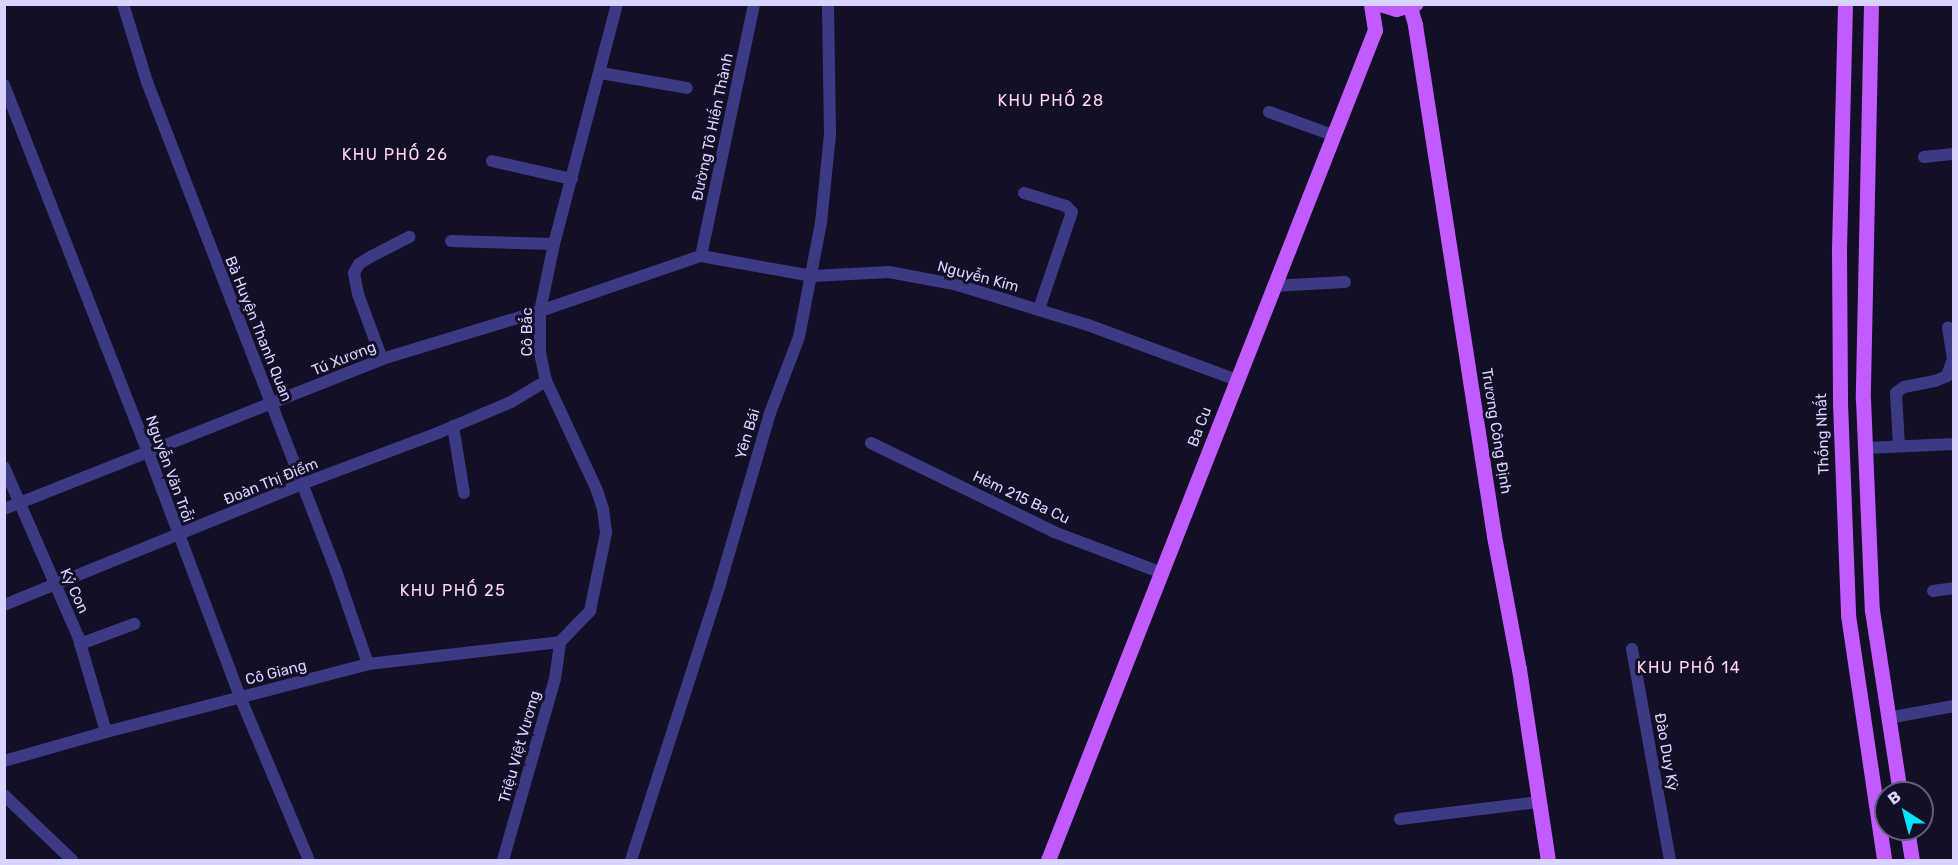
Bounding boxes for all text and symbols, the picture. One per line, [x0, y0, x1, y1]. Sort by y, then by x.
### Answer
street label: Đường Tô Hiến Thành [688, 51, 738, 203]
district label: KHU PHỐ 28 [997, 91, 1105, 111]
district label: KHU PHỐ 26 [342, 145, 448, 165]
street label: Bà Huyện Thanh Quan [221, 254, 295, 404]
street label: Nguyễn Kim [935, 257, 1021, 297]
street label: Cô Bắc [519, 308, 537, 356]
street label: Tú Xương [309, 338, 379, 380]
street label: Trương Công Định [1477, 367, 1515, 495]
street label: Thống Nhất [1813, 393, 1833, 475]
street label: Ba Cu [1184, 405, 1216, 449]
street label: Yên Bái [732, 407, 764, 461]
street label: Nguyễn Văn Trỗi [141, 413, 197, 525]
street label: Đoàn Thị Điểm [221, 455, 321, 509]
street label: Hẻm 215 Ba Cu [970, 468, 1072, 528]
street label: Ký Con [56, 565, 92, 617]
district label: KHU PHỐ 25 [400, 581, 506, 601]
street label: Cô Giang [244, 657, 308, 689]
district label: KHU PHỐ 14 [1637, 658, 1741, 678]
street label: Triệu Việt Vương [495, 688, 545, 806]
street label: Đào Duy Kỳ [1650, 712, 1682, 792]
north arrow [1874, 781, 1934, 841]
text: B [1884, 787, 1904, 809]

